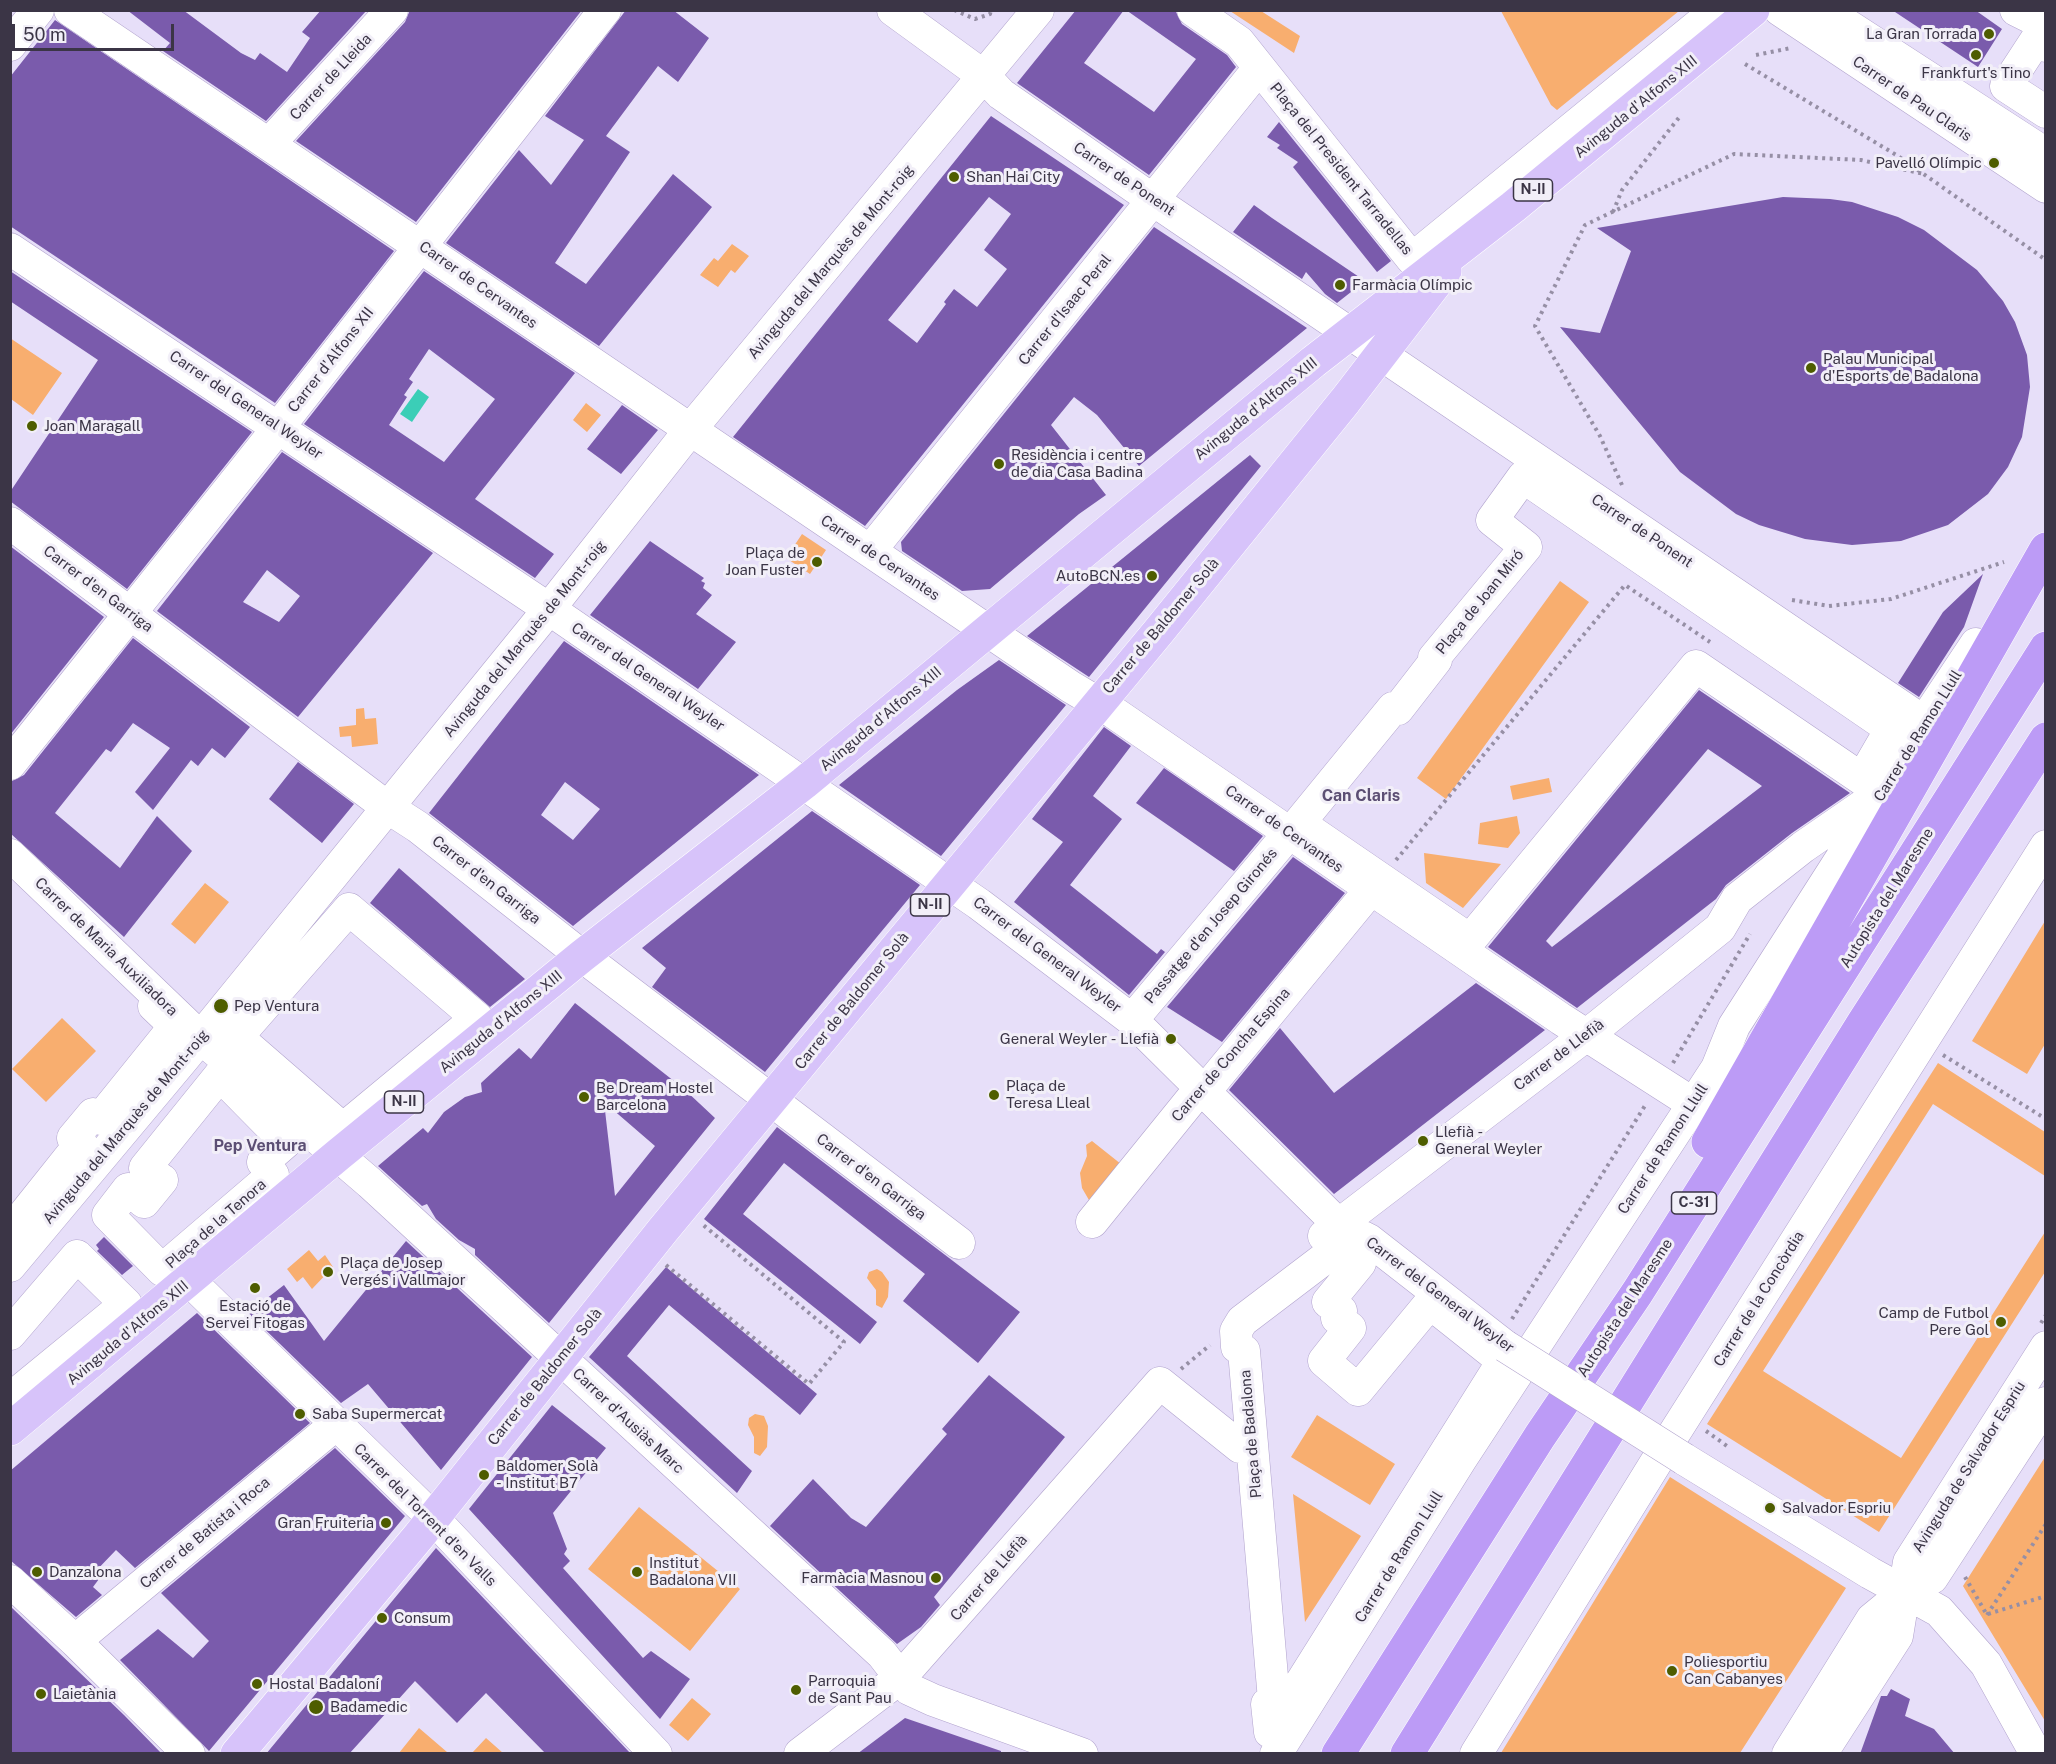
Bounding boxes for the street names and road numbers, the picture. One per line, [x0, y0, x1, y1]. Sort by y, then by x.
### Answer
street label: Carrer de Lleida [286, 30, 376, 124]
street label: Avinguda d'Alfons XIII [1571, 52, 1701, 162]
street label: Carrer de Pau Claris [1849, 53, 1975, 145]
street label: Plaça del President Tarradellas [1266, 79, 1416, 259]
street label: Carrer de Ponent [1070, 138, 1178, 220]
street label: Avinguda del Marquès de Mont-roig [744, 161, 918, 363]
road number: N-II [1514, 179, 1552, 201]
street label: Carrer de Cervantes [416, 238, 540, 332]
street label: Carrer d'Isaac Peral [1015, 251, 1115, 369]
street label: Carrer d'Alfons XII [284, 304, 378, 416]
street label: Carrer del General Weyler [166, 347, 326, 463]
street label: Avinguda d'Alfons XIII [1191, 354, 1321, 464]
street label: Carrer de Ponent [1588, 490, 1696, 572]
street label: Carrer de Cervantes [817, 511, 943, 605]
street label: Avinguda del Marquès de Mont-roig [440, 537, 610, 741]
street label: Carrer d'en Garriga [40, 542, 156, 636]
street label: Plaça de Joan Miró [1432, 546, 1528, 658]
street label: Carrer de Baldomer Solà [1099, 555, 1223, 697]
street label: Carrer del General Weyler [568, 619, 728, 735]
street label: Avinguda d'Alfons XIII [817, 663, 945, 775]
street label: Carrer de Ramon Llull [1870, 667, 1966, 805]
street label: Carrer de Cervantes [1222, 782, 1346, 876]
street label: Autopista del Maresme [1837, 825, 1937, 971]
street label: Carrer d'en Garriga [428, 832, 544, 928]
street label: Passatge d'en Josep Gironés [1141, 845, 1281, 1007]
street label: Carrer de Maria Auxiliadora [31, 874, 181, 1020]
street label: Carrer del General Weyler [969, 893, 1125, 1017]
road number: N-II [910, 894, 950, 916]
street label: Carrer de Baldomer Solà [791, 929, 913, 1073]
street label: Avinguda d'Alfons XIII [436, 967, 566, 1077]
street label: Carrer de Concha Espina [1168, 984, 1294, 1126]
street label: Carrer de Llefià [1510, 1015, 1608, 1095]
street label: Avinguda del Marquès de Mont-roig [39, 1026, 213, 1228]
street label: Carrer de Ramon Llull [1614, 1080, 1712, 1218]
road number: N-II [384, 1091, 424, 1113]
street label: Carrer d'en Garriga [813, 1130, 929, 1224]
street label: Plaça de la Tenora [162, 1175, 270, 1273]
road number: C-31 [1672, 1192, 1716, 1214]
street label: Carrer de la Concòrdia [1710, 1228, 1808, 1370]
street label: Carrer del General Weyler [1362, 1233, 1518, 1357]
street label: Autopista del Maresme [1573, 1235, 1677, 1381]
street label: Avinguda d'Alfons XIII [64, 1277, 192, 1389]
street label: Carrer de Baldomer Solà [484, 1305, 606, 1449]
street label: Carrer d'Ausiàs Marc [568, 1365, 688, 1477]
street label: Plaça de Badalona [1236, 1369, 1266, 1499]
street label: Avinguda de Salvador Espriu [1909, 1378, 2029, 1556]
street label: Carrer del Torrent d'en Valls [350, 1440, 500, 1590]
street label: Carrer de Batista i Roca [136, 1473, 274, 1593]
street label: Carrer de Ramon Llull [1351, 1488, 1447, 1626]
street label: Carrer de Llefià [947, 1531, 1031, 1625]

